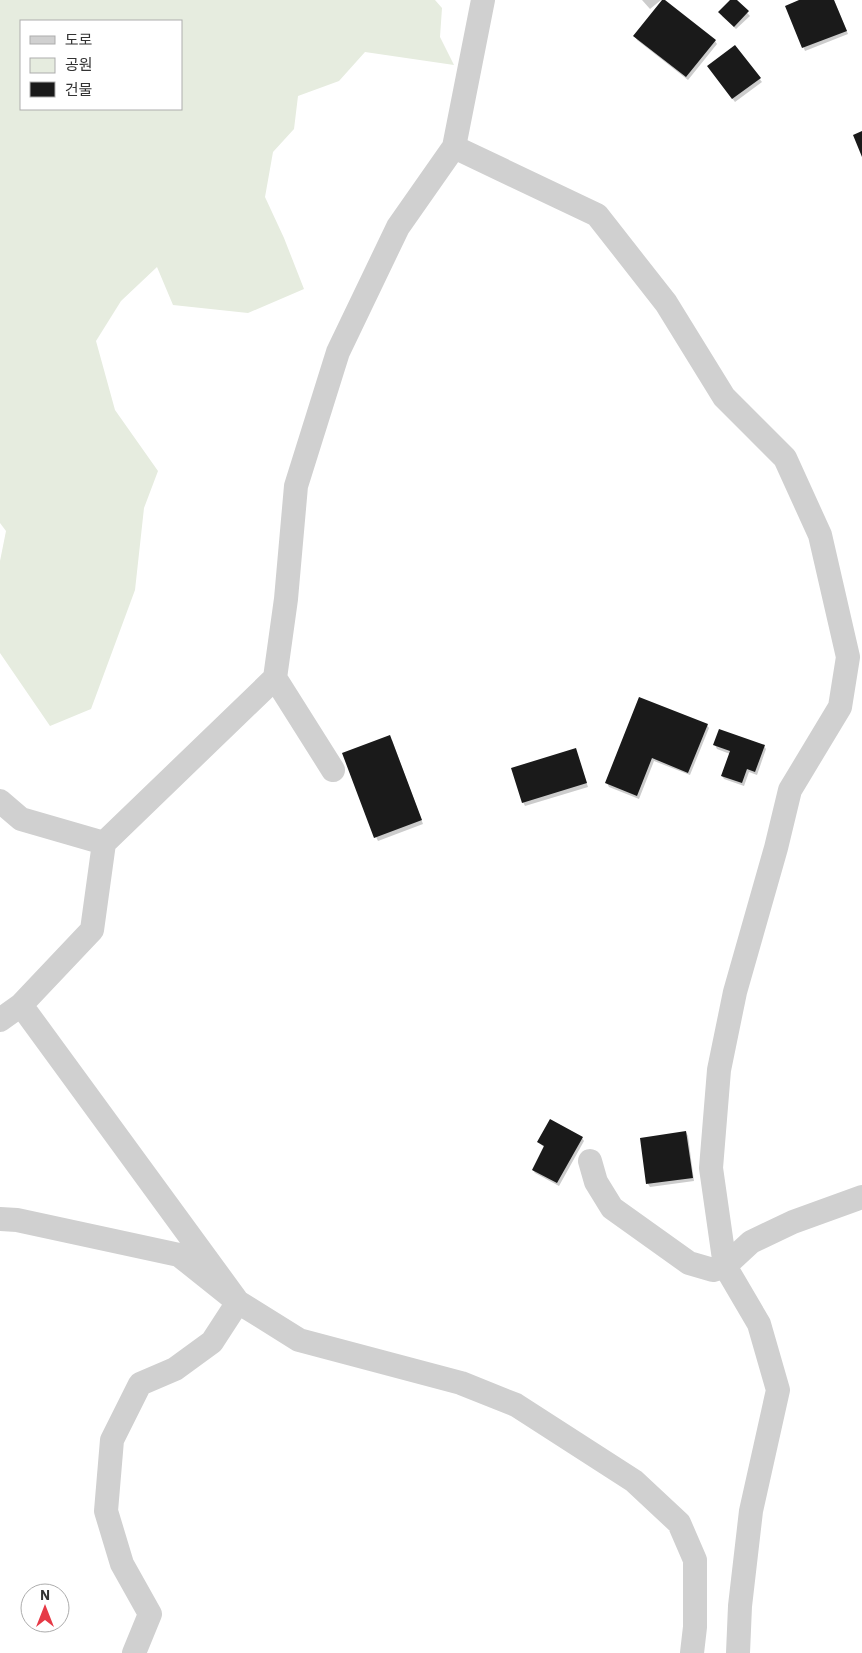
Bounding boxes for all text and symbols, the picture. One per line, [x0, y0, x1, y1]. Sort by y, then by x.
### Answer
legend [20, 20, 182, 110]
text: 도로 [65, 30, 93, 49]
text: 공원 [65, 55, 93, 74]
text: 건물 [65, 80, 93, 99]
north arrow [20, 1583, 70, 1633]
text: N [40, 1586, 50, 1604]

